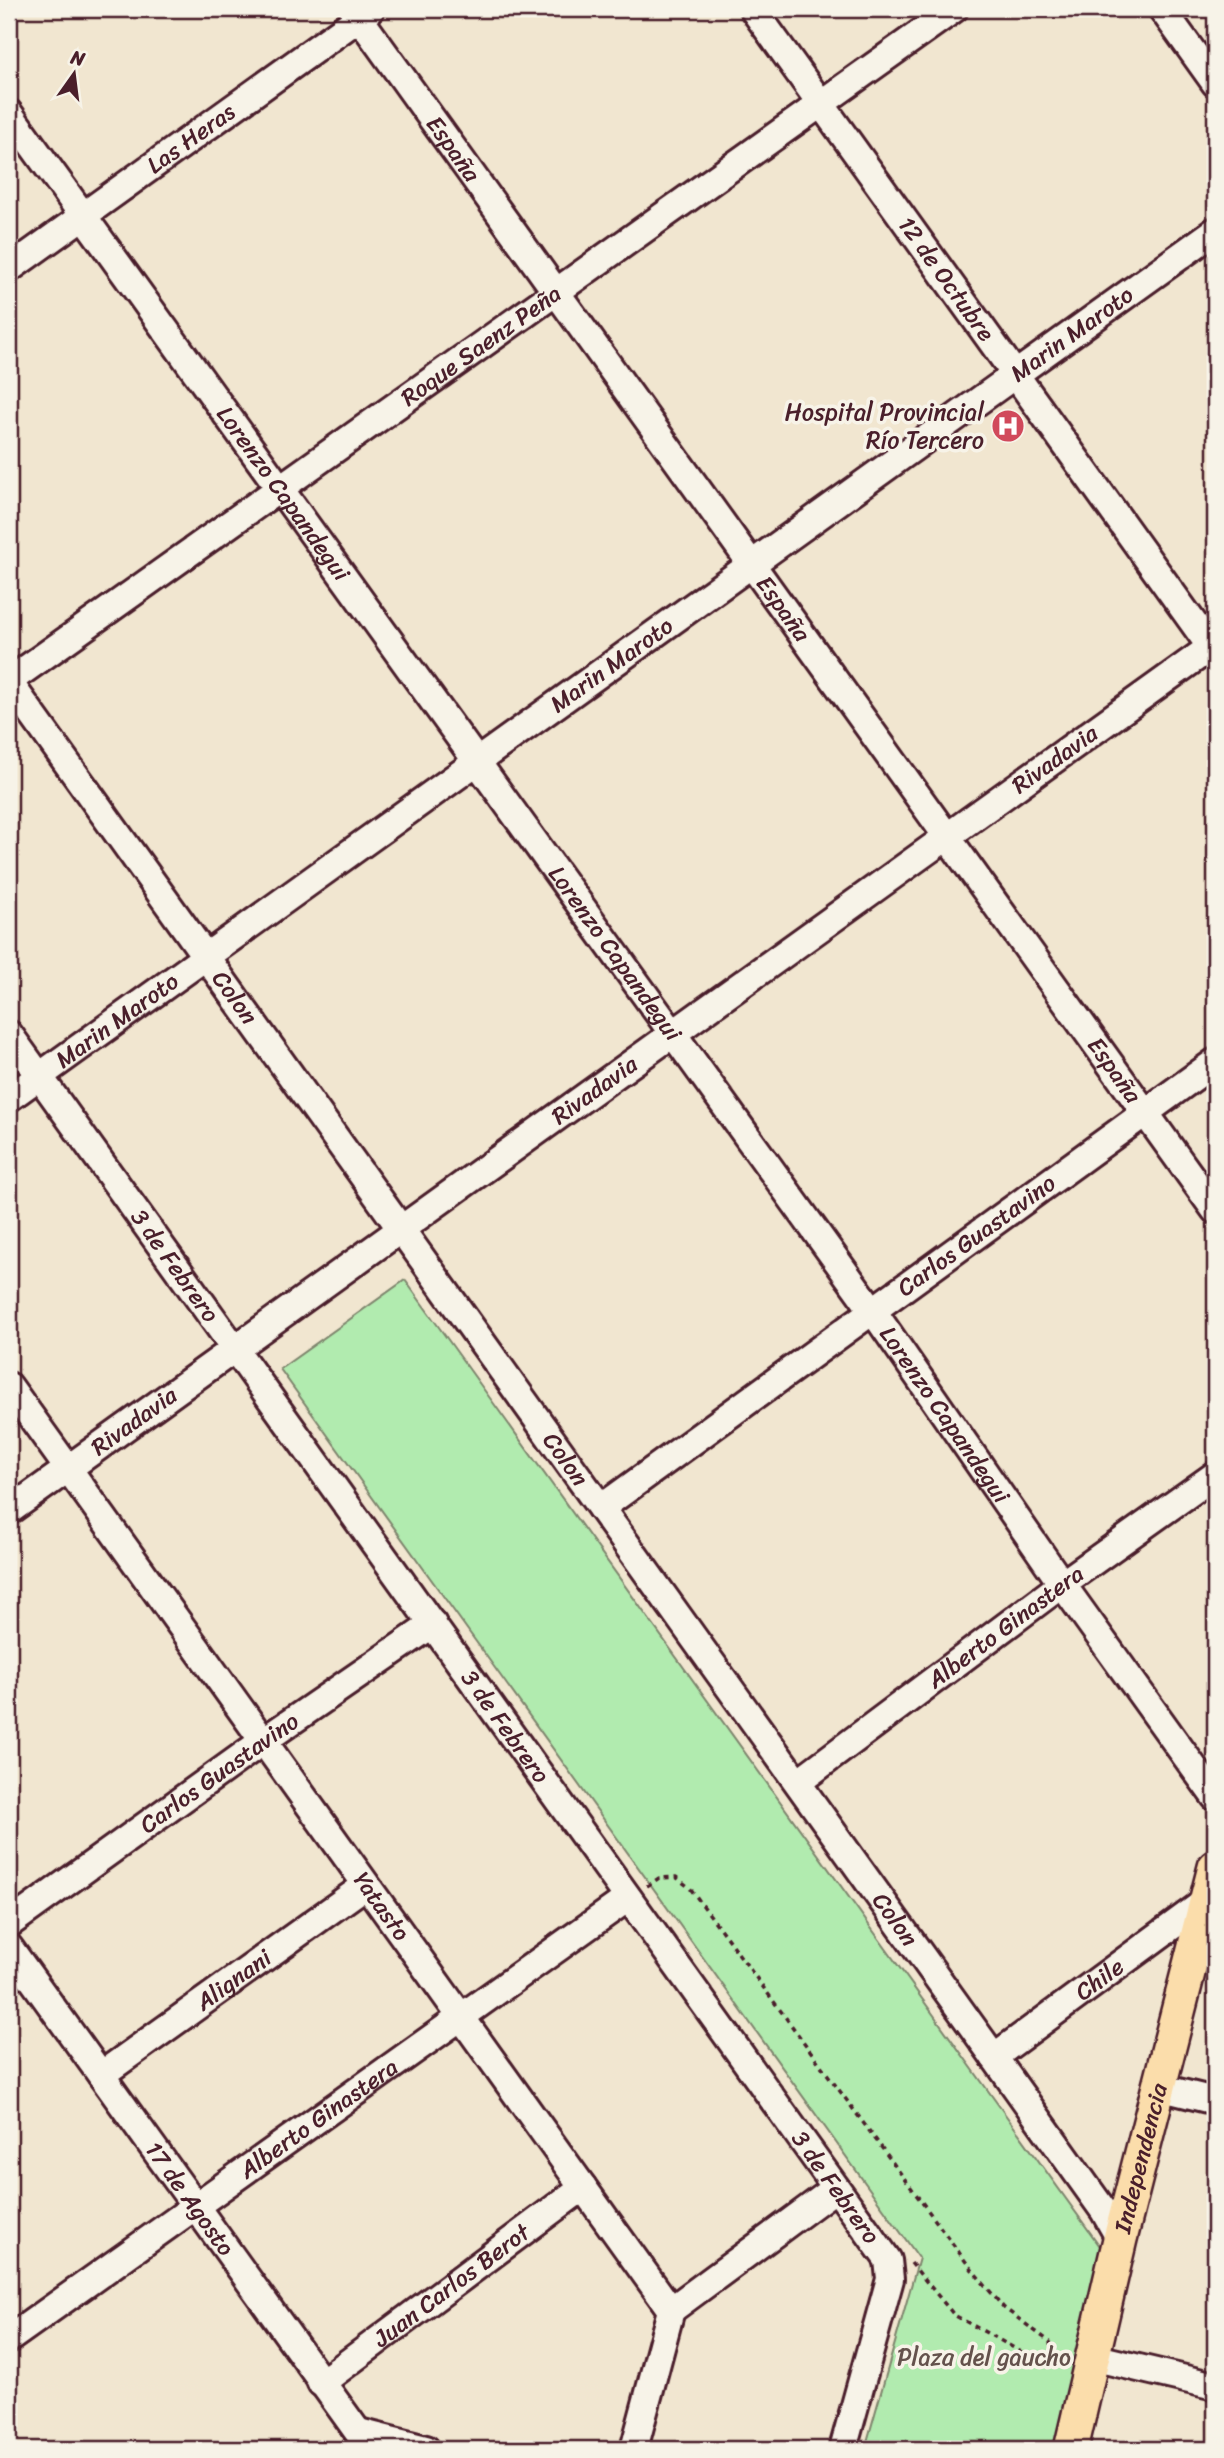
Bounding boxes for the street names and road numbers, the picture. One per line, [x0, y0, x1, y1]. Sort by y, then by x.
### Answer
street label: Las Heras [137, 92, 245, 185]
street label: España [415, 106, 493, 192]
street label: 12 de Octubre [887, 207, 1006, 351]
street label: Roque Saenz Peña [391, 273, 570, 418]
street label: Marin Maroto [1001, 275, 1143, 393]
street label: Lorenzo Capandegui [205, 397, 362, 591]
street label: España [745, 566, 823, 652]
street label: Marin Maroto [540, 606, 682, 724]
street label: Rivadavia [1002, 713, 1108, 805]
street label: Lorenzo Capandegui [537, 856, 694, 1051]
street label: Marin Maroto [46, 961, 188, 1080]
street label: Colon [201, 961, 269, 1034]
street label: España [1076, 1028, 1154, 1113]
street label: Rivadavia [542, 1044, 648, 1136]
street label: Carlos Guastavino [888, 1163, 1065, 1308]
street label: 3 de Febrero [119, 1200, 231, 1332]
street label: Lorenzo Capandegui [868, 1317, 1022, 1513]
street label: Rivadavia [82, 1375, 187, 1467]
street label: Colon [531, 1423, 600, 1495]
street label: Alberto Ginastera [917, 1554, 1093, 1700]
street label: 3 de Febrero [450, 1660, 561, 1792]
street label: Carlos Guastavino [130, 1701, 308, 1845]
street label: Yatasto [342, 1862, 422, 1950]
street label: Colon [861, 1883, 930, 1956]
street label: Alignani [185, 1938, 281, 2023]
street label: Chile [1066, 1947, 1133, 2012]
street label: Alberto Ginastera [229, 2047, 407, 2191]
street label: Independencia [1101, 2078, 1180, 2239]
street label: 3 de Febrero [780, 2121, 891, 2253]
street label: 17 de Agosto [134, 2132, 246, 2265]
street label: Juan Carlos Berot [363, 2212, 540, 2359]

